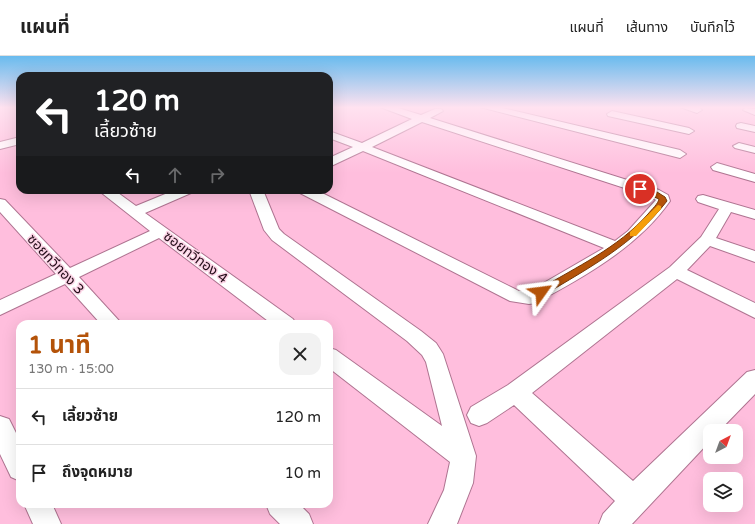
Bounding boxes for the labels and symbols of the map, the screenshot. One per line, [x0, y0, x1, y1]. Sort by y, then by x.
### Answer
pin [623, 172, 657, 206]
street label: ซอยทวีทอง 4 [160, 228, 231, 287]
street label: ซอยทวีทอง 3 [23, 231, 88, 298]
position arrow [520, 271, 562, 313]
north arrow [703, 424, 743, 464]

